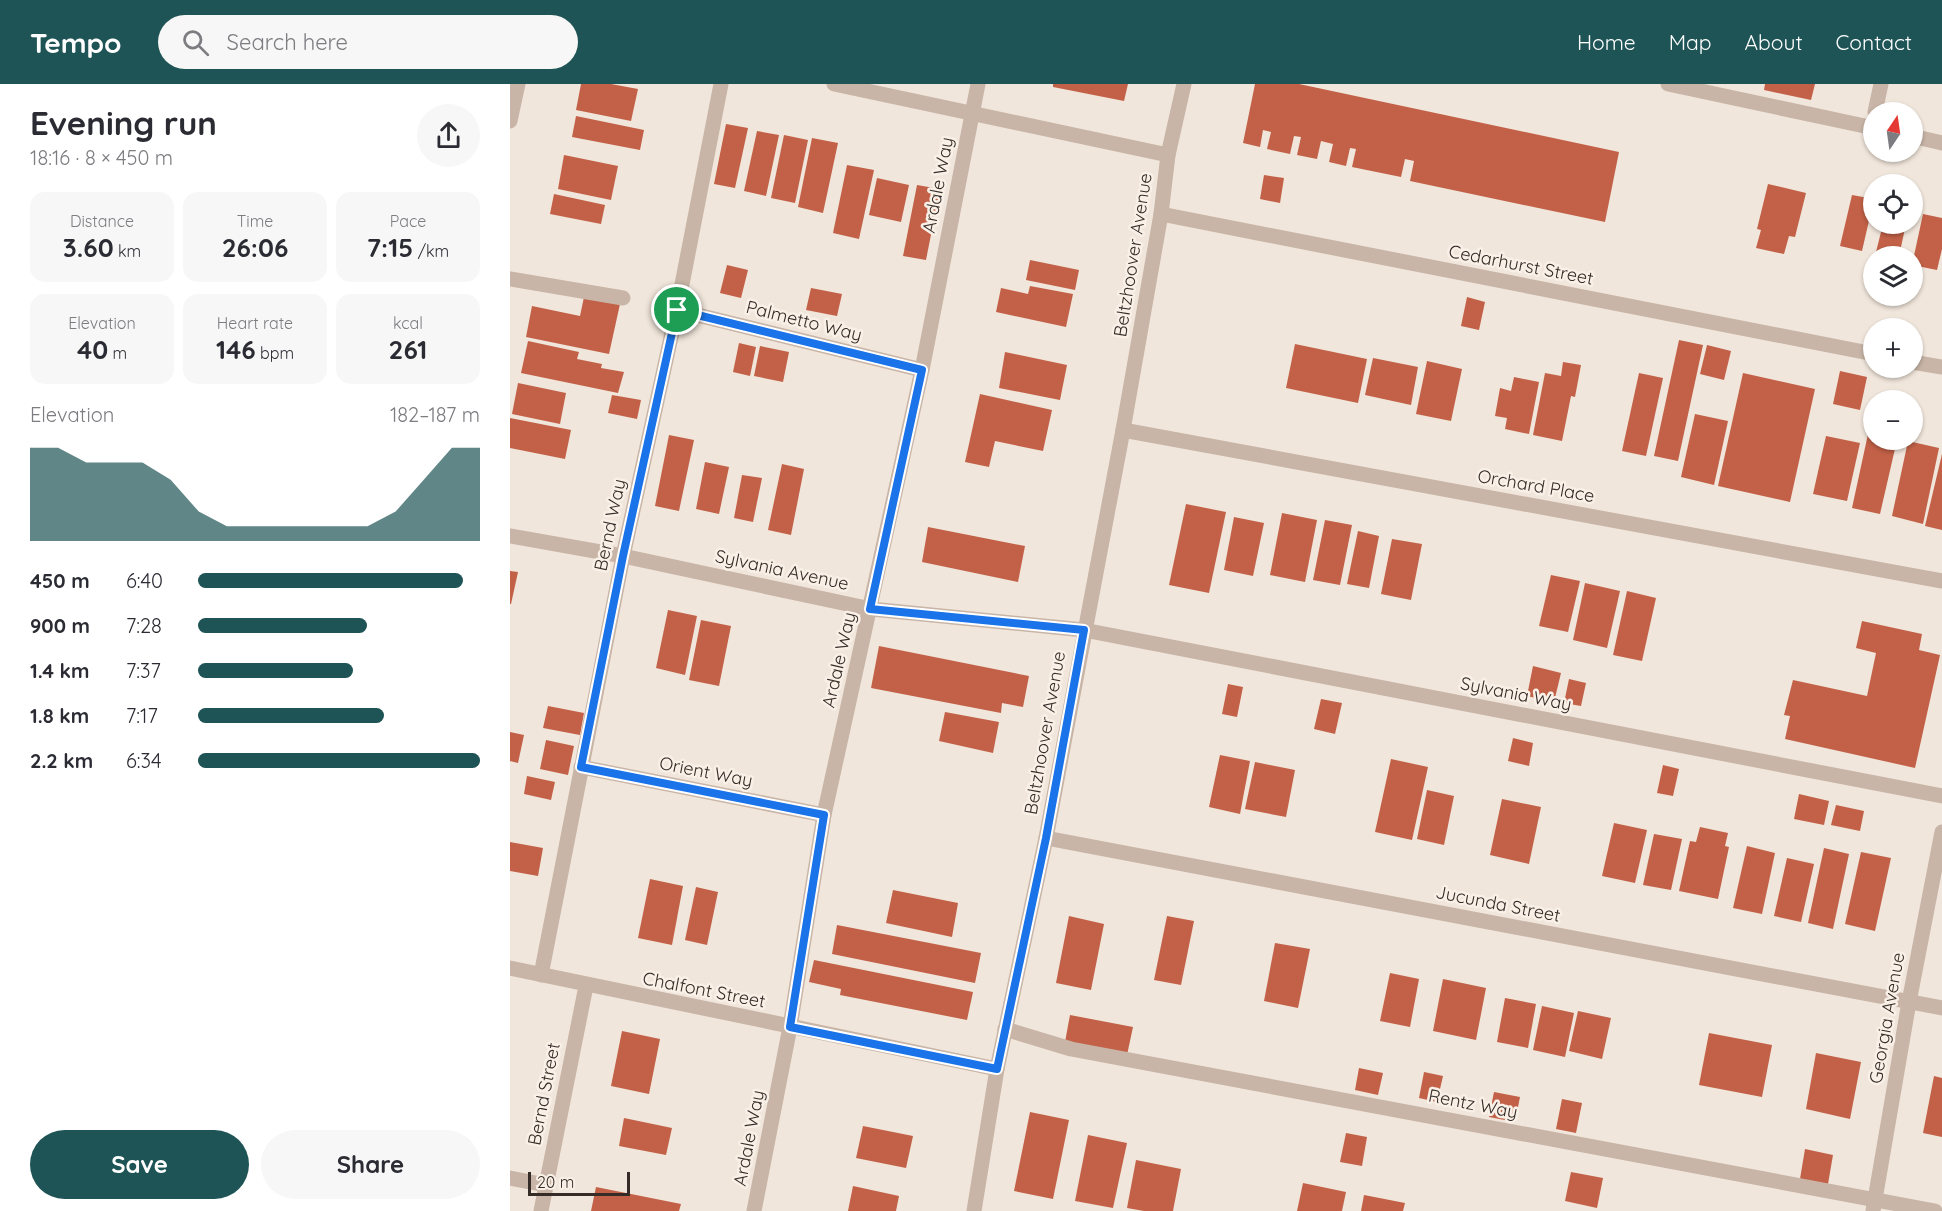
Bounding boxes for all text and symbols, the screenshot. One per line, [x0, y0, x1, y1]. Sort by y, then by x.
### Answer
search box [158, 15, 578, 69]
text: Tempo [30, 25, 122, 60]
icon: search [179, 26, 212, 59]
text: Search here [227, 28, 348, 56]
text: Home [1577, 29, 1636, 55]
text: Map [1669, 29, 1712, 55]
text: About [1745, 29, 1803, 55]
text: Contact [1836, 29, 1912, 55]
text: Evening run [30, 102, 217, 143]
north arrow [1863, 102, 1923, 162]
map controls [1863, 102, 1923, 450]
button: share [417, 104, 480, 167]
street label: Ardale Way [917, 135, 958, 235]
text: 18:16 · 8 × 450 m [30, 145, 173, 170]
street label: Beltzhoover Avenue [1108, 171, 1157, 338]
button: locate [1863, 174, 1923, 234]
text: Distance [70, 211, 134, 231]
text: Time [237, 211, 273, 231]
text: Pace [390, 211, 426, 231]
text: 3.60 [63, 231, 114, 264]
text: 26:06 [222, 231, 288, 264]
text: 7:15 [367, 231, 413, 264]
street label: Cedarhurst Street [1447, 239, 1595, 290]
text: km [114, 241, 141, 261]
text: /km [413, 241, 449, 261]
button: layers [1863, 246, 1923, 306]
pin [651, 284, 702, 335]
icon: arrive [660, 293, 693, 326]
street label: Palmetto Way [744, 295, 864, 346]
text: Elevation [68, 313, 136, 333]
text: Heart rate [217, 313, 293, 333]
text: kcal [393, 313, 423, 333]
button: + [1863, 318, 1923, 378]
text: 40 [77, 333, 108, 366]
text: 146 [216, 333, 256, 366]
text: 261 [389, 333, 427, 366]
text: m [108, 343, 127, 363]
text: bpm [256, 343, 294, 363]
button: − [1863, 390, 1923, 450]
text: Elevation [30, 402, 114, 427]
text: 182–187 m [390, 402, 480, 427]
street label: Orchard Place [1476, 464, 1596, 507]
street label: Bernd Way [589, 477, 630, 573]
street label: Sylvania Avenue [713, 544, 851, 595]
text: 450 m [30, 568, 90, 593]
text: 6:40 [126, 568, 163, 593]
street label: Ardale Way [816, 610, 861, 710]
text: 900 m [30, 613, 90, 638]
text: 7:28 [126, 613, 162, 638]
street label: Beltzhoover Avenue [1019, 649, 1070, 816]
text: 1.4 km [30, 658, 89, 683]
text: 7:37 [126, 658, 161, 683]
street label: Sylvania Way [1459, 671, 1574, 716]
text: 1.8 km [30, 703, 89, 728]
text: 7:17 [126, 703, 158, 728]
text: 2.2 km [30, 748, 93, 773]
text: 6:34 [126, 748, 162, 773]
street label: Orient Way [658, 751, 755, 792]
street label: Jucunda Street [1434, 880, 1562, 927]
street label: Georgia Avenue [1864, 951, 1909, 1085]
street label: Chalfont Street [641, 966, 767, 1013]
street label: Bernd Street [522, 1041, 565, 1147]
street label: Rentz Way [1426, 1084, 1520, 1123]
street label: Ardale Way [728, 1088, 769, 1188]
button: Save [30, 1130, 249, 1199]
button: Share [261, 1130, 480, 1199]
scale bar [528, 1169, 630, 1196]
text: 20 m [537, 1172, 574, 1192]

